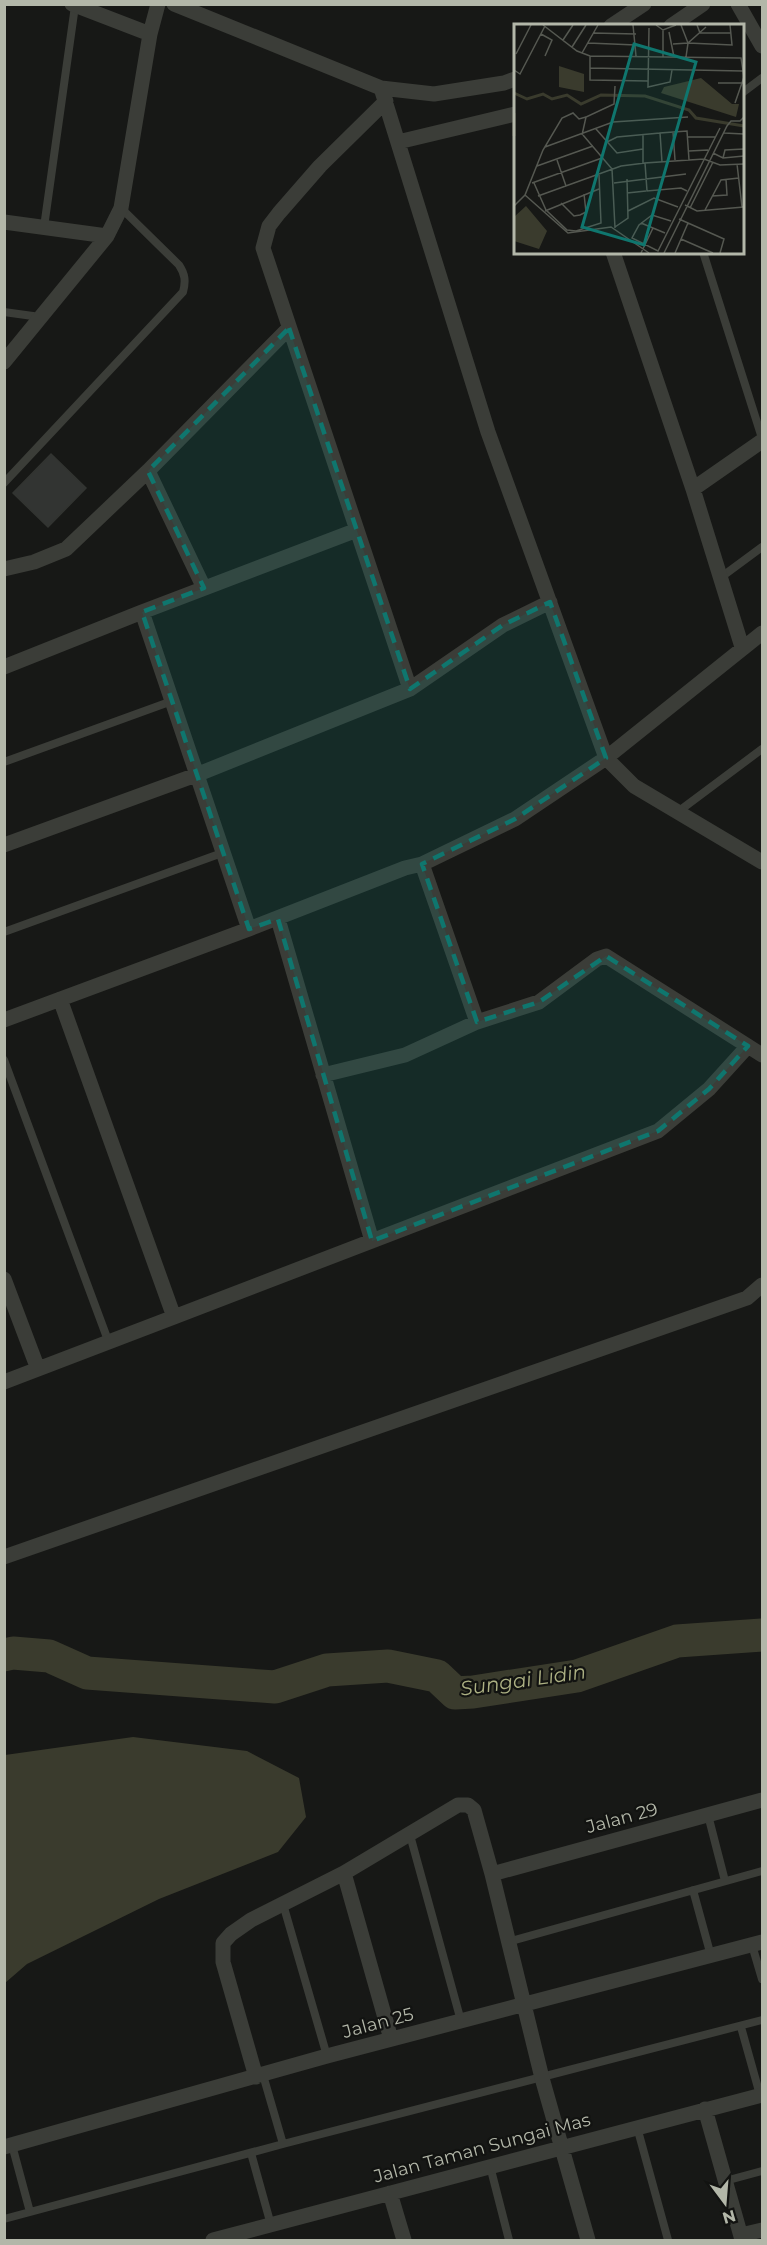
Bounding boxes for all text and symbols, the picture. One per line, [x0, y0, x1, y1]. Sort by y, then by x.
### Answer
inset map [514, 24, 743, 254]
water label: Sungai Lidin [459, 1659, 587, 1701]
street label: Jalan 29 [583, 1798, 660, 1838]
street label: Jalan 25 [339, 2003, 416, 2043]
street label: Jalan Taman Sungai Mas [370, 2108, 593, 2188]
north arrow [695, 2173, 755, 2233]
text: N [720, 2206, 738, 2228]

